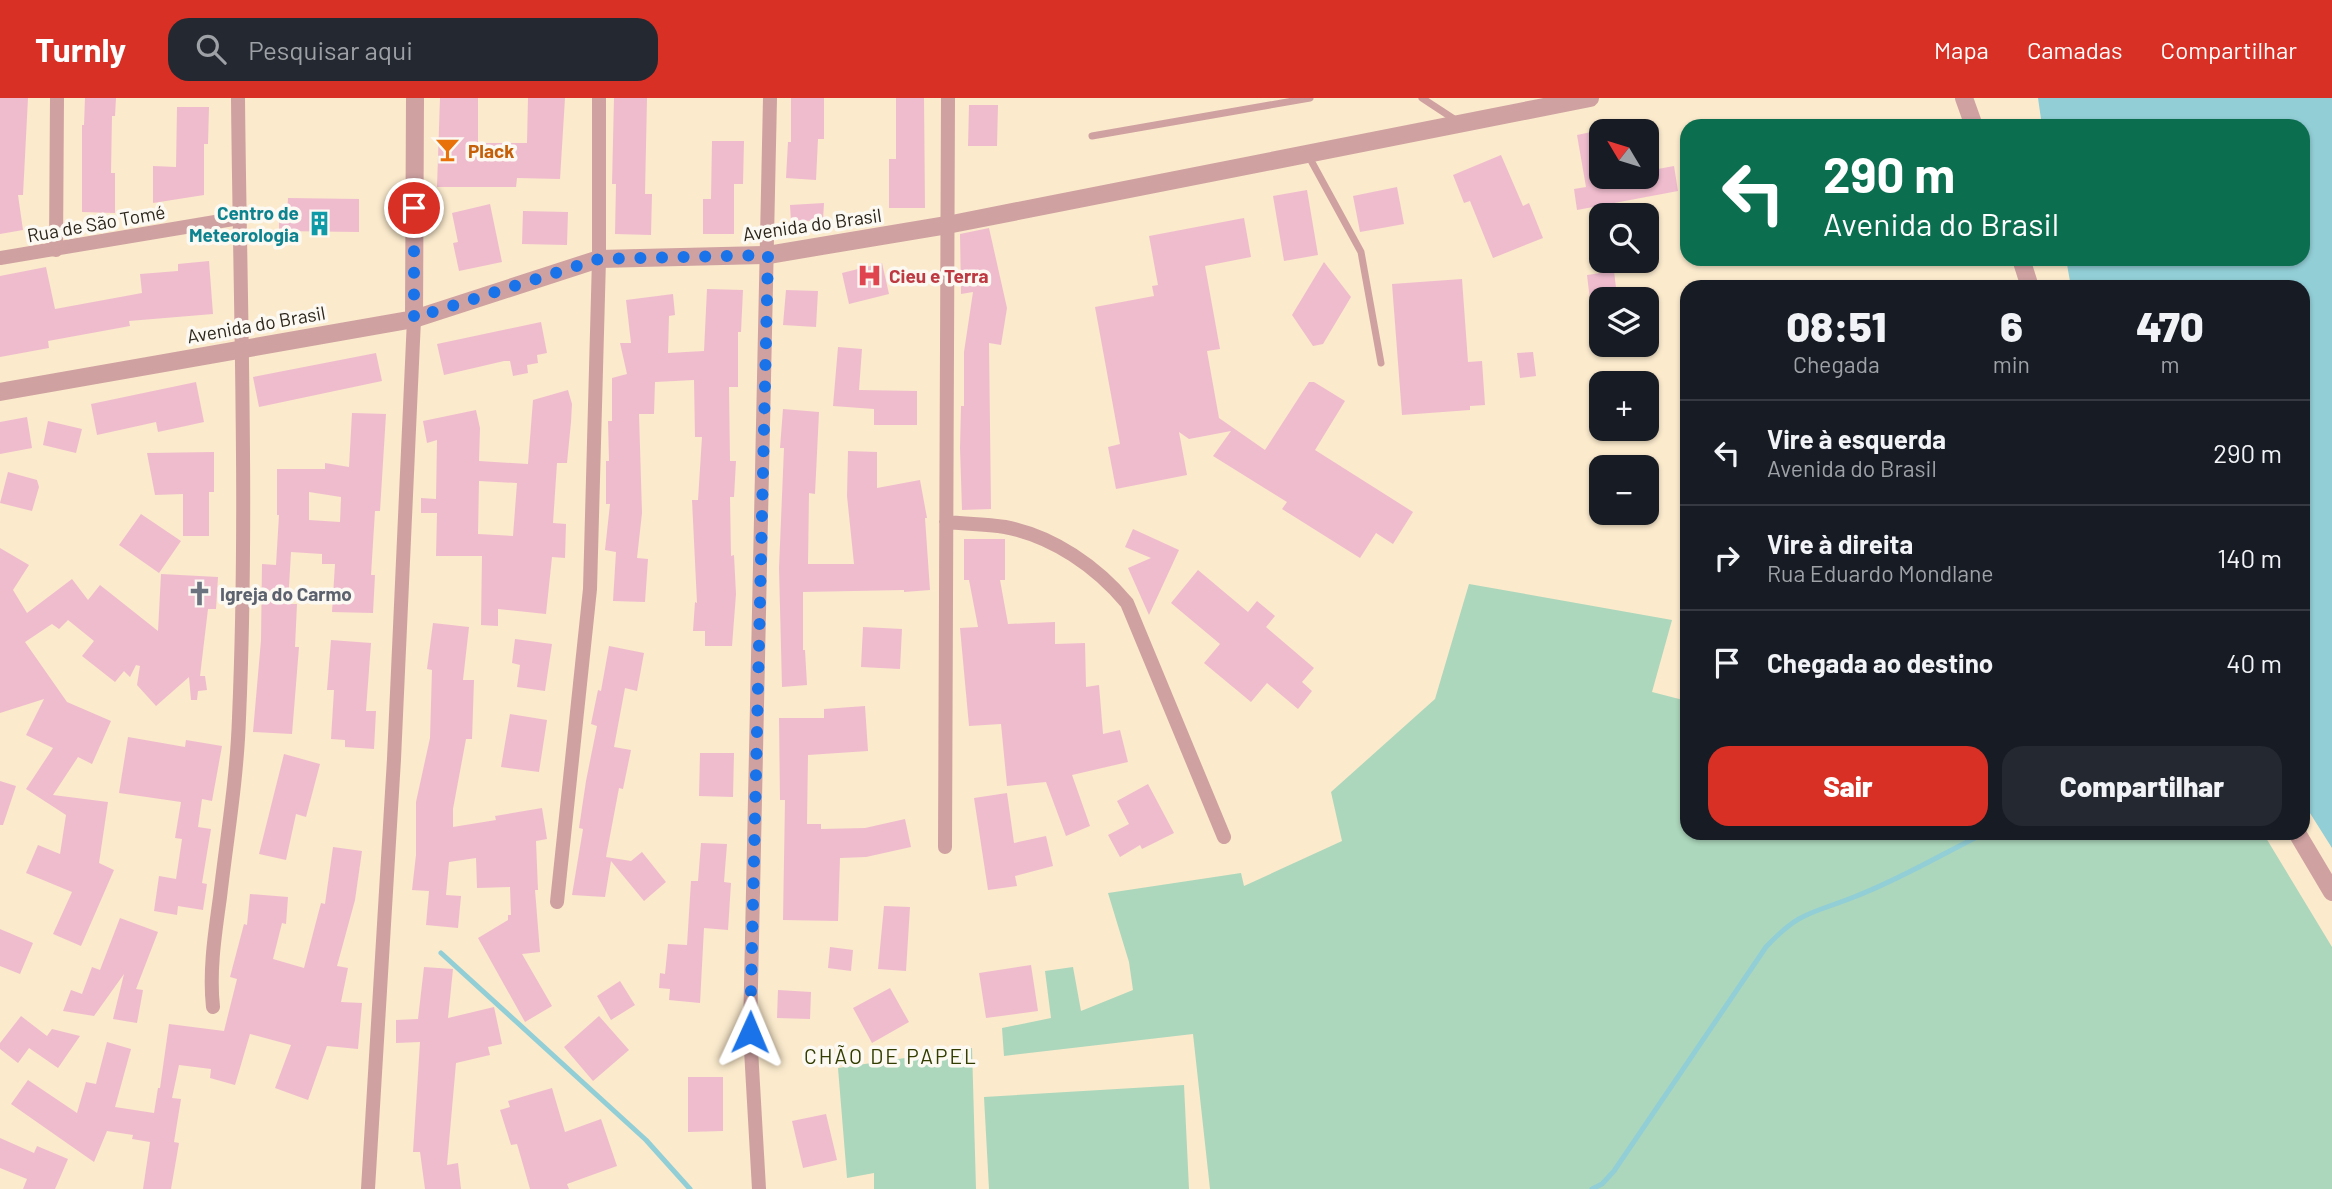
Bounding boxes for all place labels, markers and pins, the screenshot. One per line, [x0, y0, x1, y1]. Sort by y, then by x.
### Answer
bar icon: Plack [434, 136, 462, 164]
place label: Plack [468, 139, 514, 162]
pin [384, 178, 444, 238]
place label: Centro de Meteorologia [189, 201, 299, 246]
building icon: Centro de Meteorologia [305, 209, 333, 237]
hospital icon: Cieu e Terra [855, 261, 883, 289]
place label: Cieu e Terra [889, 264, 988, 287]
church icon: Igreja do Carmo [186, 579, 214, 607]
place label: Igreja do Carmo [220, 582, 352, 605]

